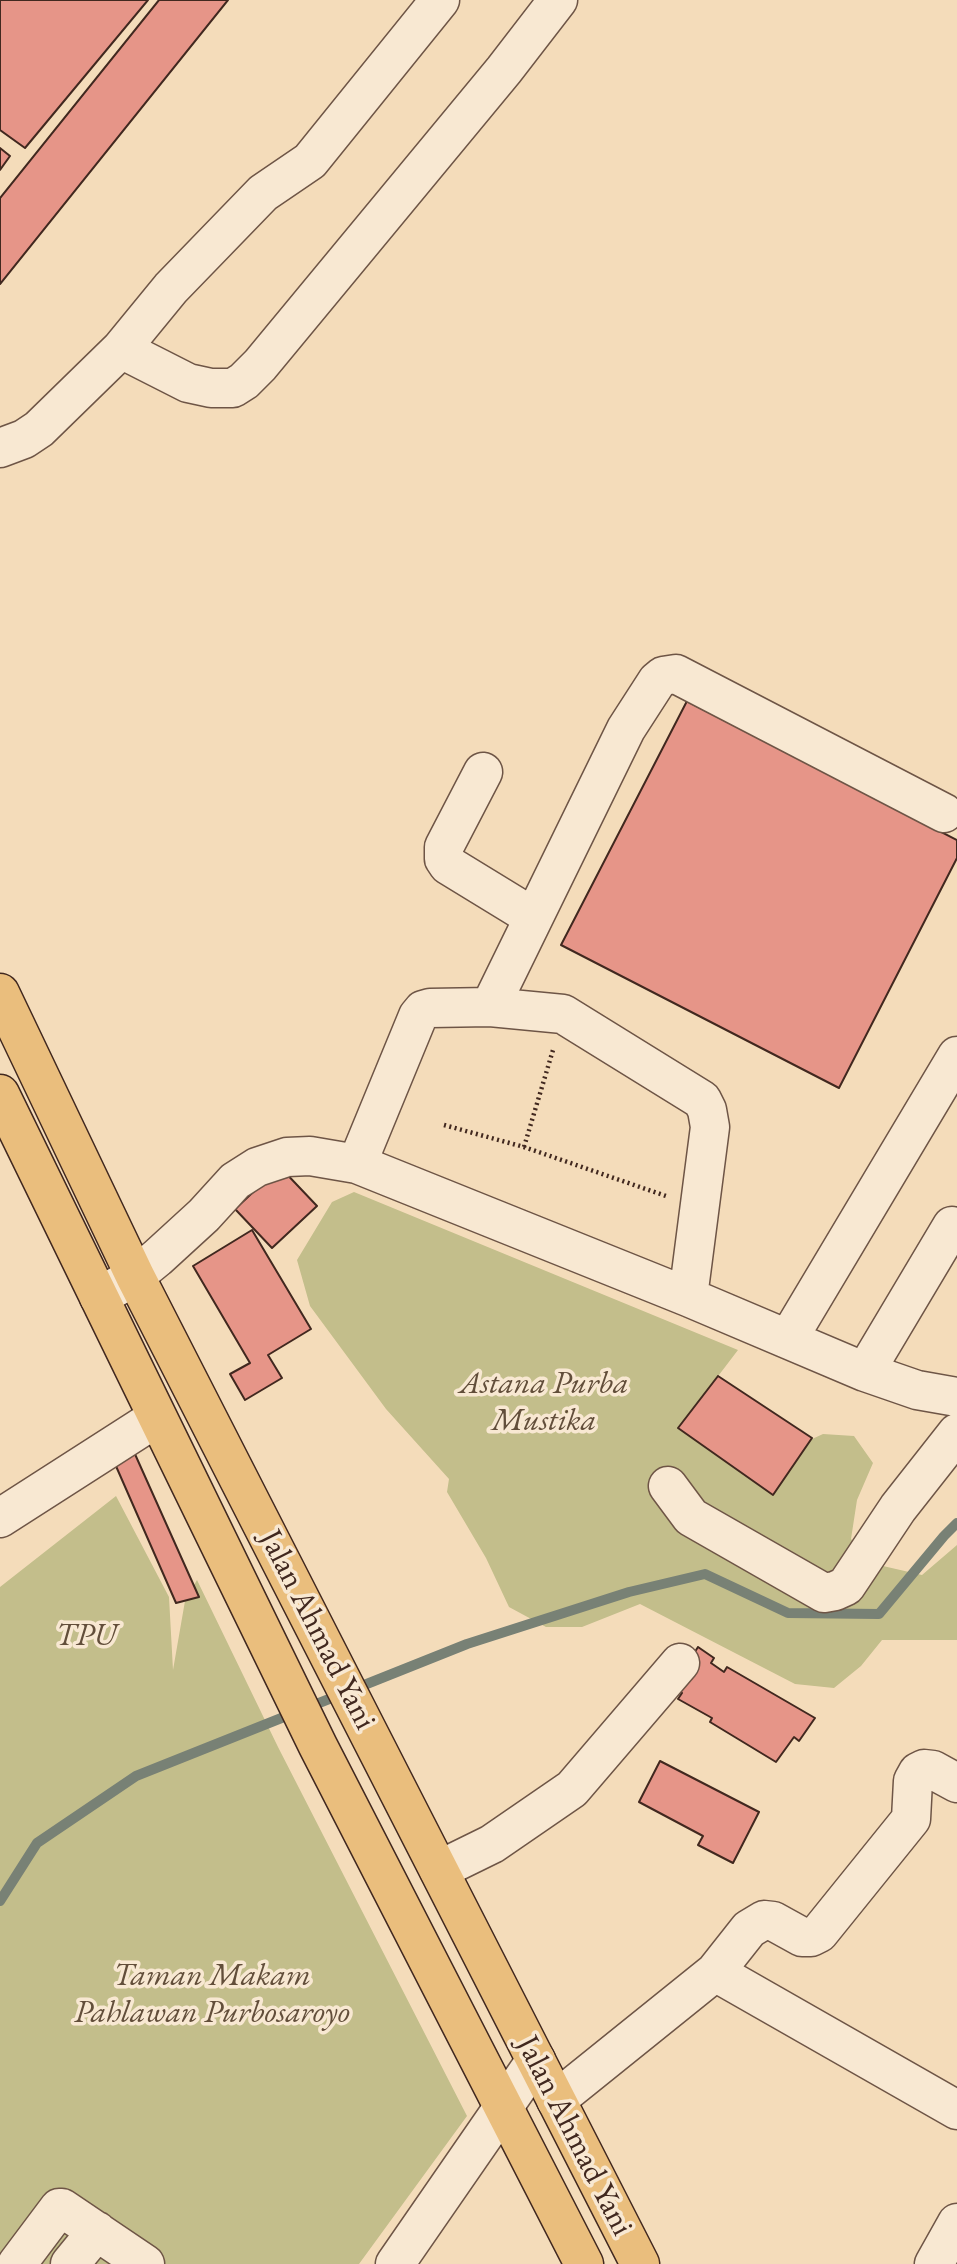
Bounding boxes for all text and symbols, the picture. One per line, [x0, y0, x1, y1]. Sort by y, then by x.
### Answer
park label: Astana Purba Mustika [459, 1365, 629, 1440]
street label: Jalan Ahmad Yani [250, 1524, 384, 1736]
park label: TPU [56, 1617, 116, 1655]
park label: Taman Makam Pahlawan Purbosaroyo [74, 1957, 350, 2032]
street label: Jalan Ahmad Yani [507, 2030, 641, 2242]

